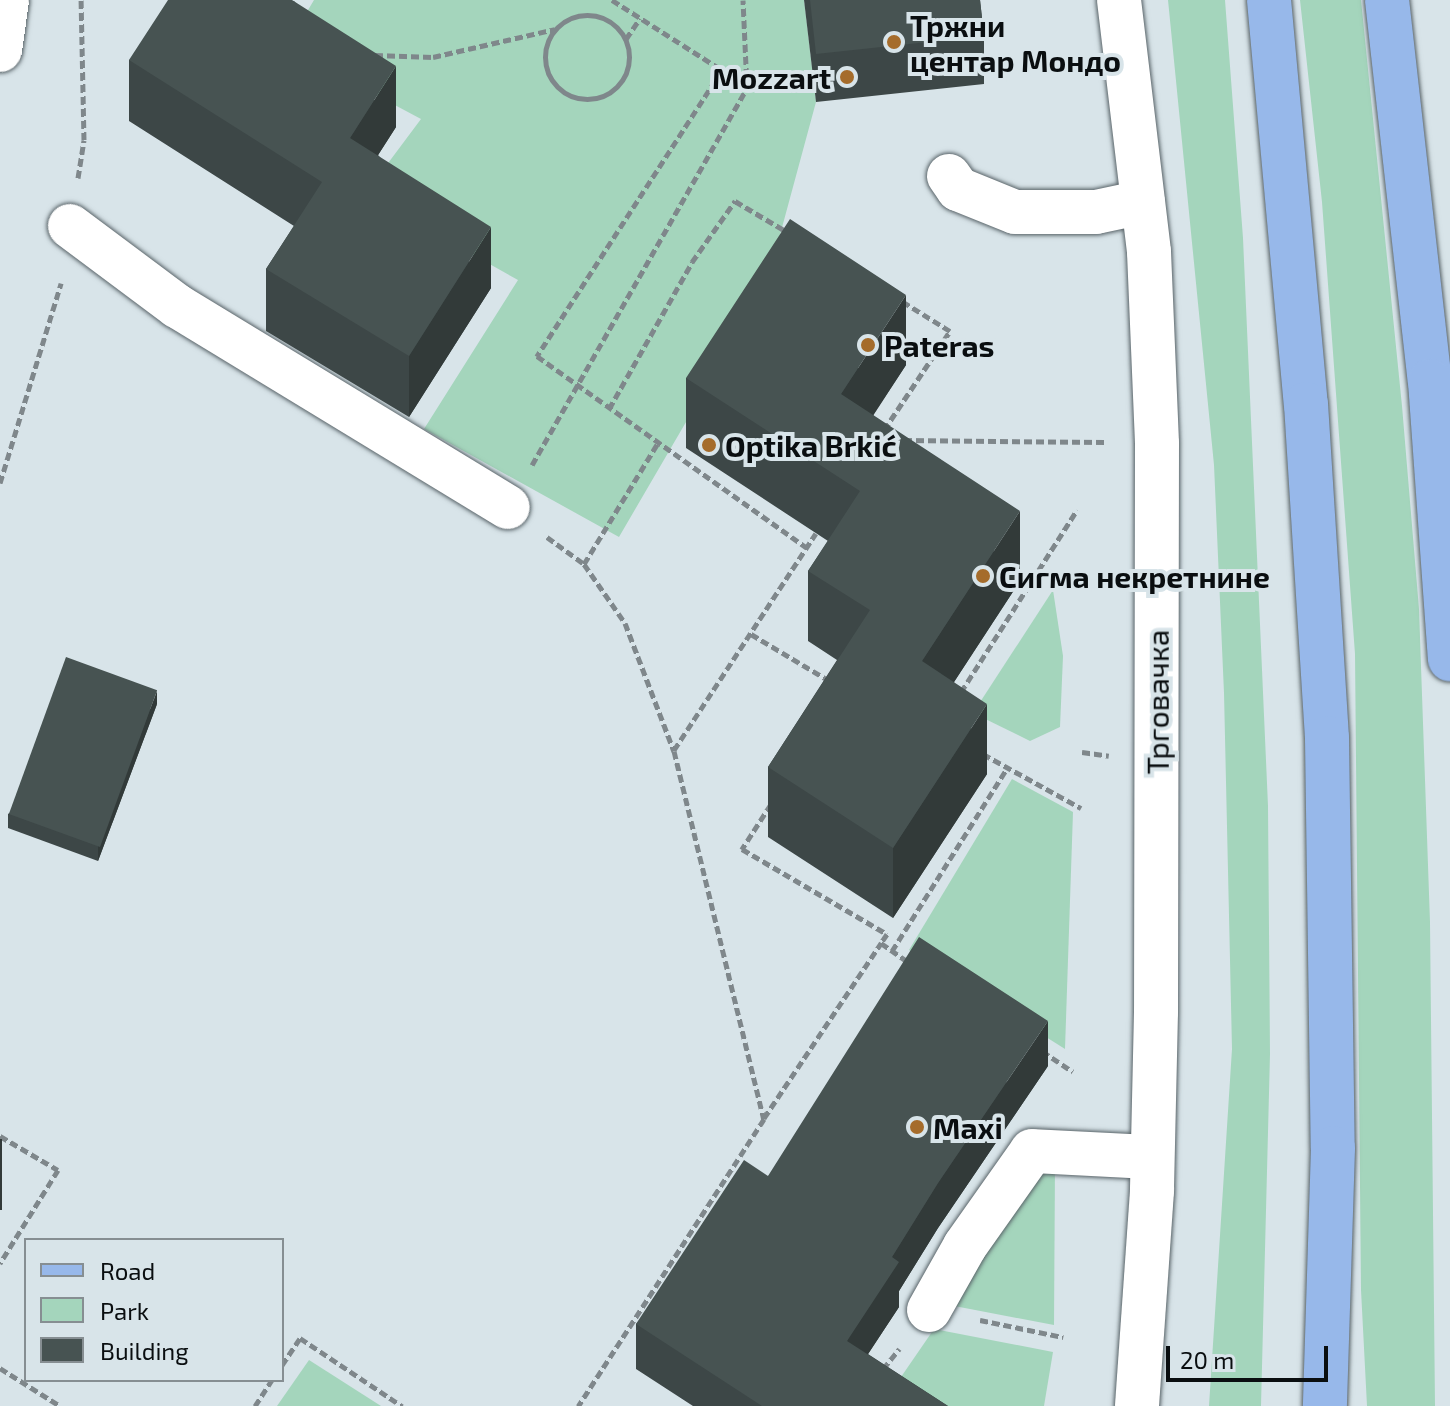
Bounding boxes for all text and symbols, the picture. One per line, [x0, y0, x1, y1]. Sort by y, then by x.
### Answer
place label: Тржни центар Мондо [910, 7, 1121, 78]
marker: Тржни центар Мондо [885, 33, 903, 51]
place label: Mozzart [712, 59, 831, 95]
marker: Mozzart [838, 68, 856, 86]
place label: Pateras [884, 327, 994, 363]
marker: Pateras [859, 336, 877, 354]
place label: Optika Brkić [725, 427, 897, 463]
marker: Optika Brkić [700, 436, 718, 454]
place label: Сигма некретнине [999, 558, 1270, 594]
marker: Сигма некретнине [974, 567, 992, 585]
street label: Трговачка [1139, 630, 1175, 774]
place label: Maxi [933, 1109, 1003, 1145]
marker: Maxi [908, 1118, 926, 1136]
legend [24, 1238, 284, 1382]
text: Road [100, 1256, 155, 1285]
text: Park [100, 1296, 149, 1325]
scale bar [1170, 1330, 1332, 1380]
text: Building [100, 1336, 189, 1365]
text: 20 m [1180, 1345, 1234, 1374]

